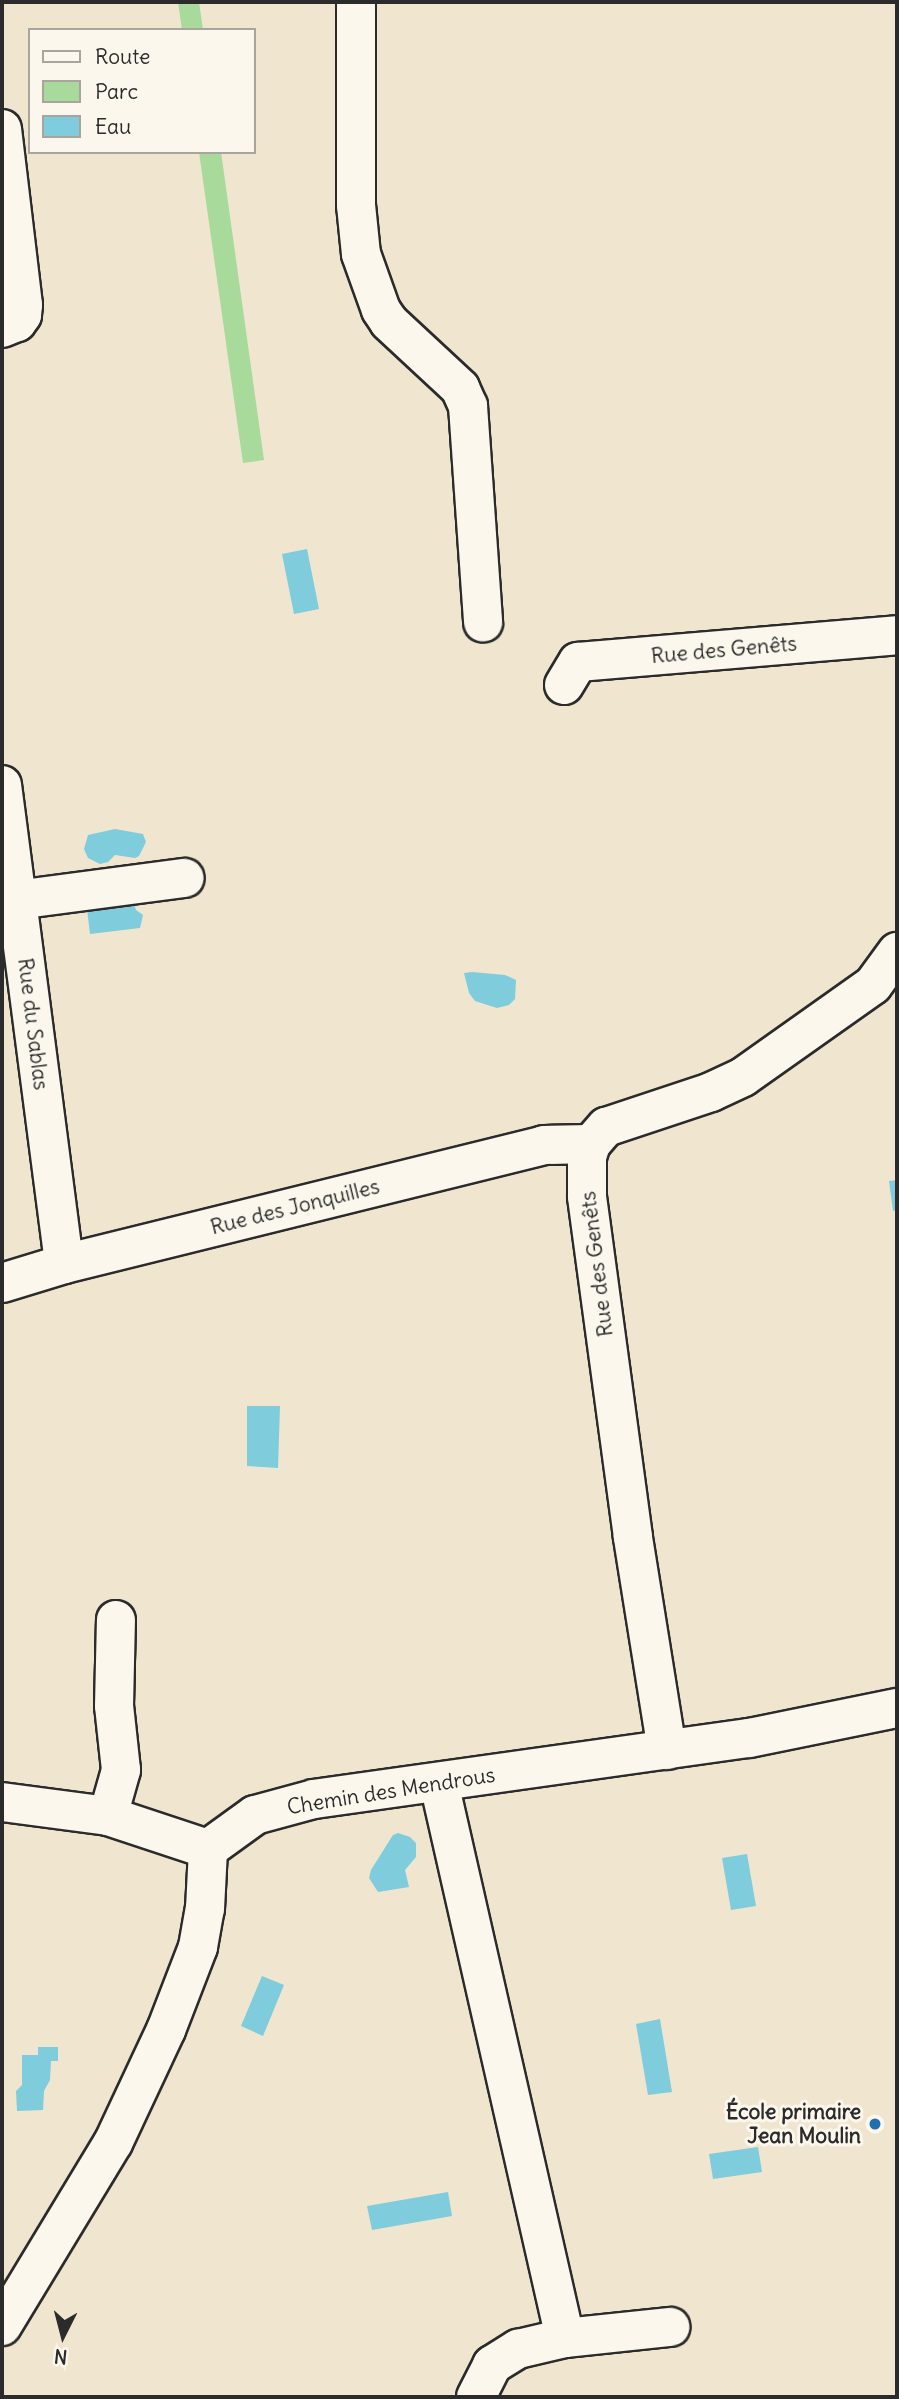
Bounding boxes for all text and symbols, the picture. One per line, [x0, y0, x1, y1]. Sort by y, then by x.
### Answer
legend [28, 28, 256, 154]
text: Route [95, 43, 150, 70]
text: Parc [95, 78, 138, 105]
text: Eau [95, 113, 131, 140]
street label: Rue des Genêts [650, 631, 798, 669]
street label: Rue du Sablas [12, 957, 54, 1091]
street label: Rue des Jonquilles [208, 1174, 382, 1240]
street label: Rue des Genêts [576, 1190, 618, 1338]
street label: Chemin des Mendrous [285, 1762, 497, 1820]
place label: École primaire Jean Moulin [726, 2099, 861, 2149]
marker: École primaire Jean Moulin [867, 2116, 883, 2132]
north arrow [28, 2301, 98, 2371]
text: N [53, 2344, 69, 2370]

